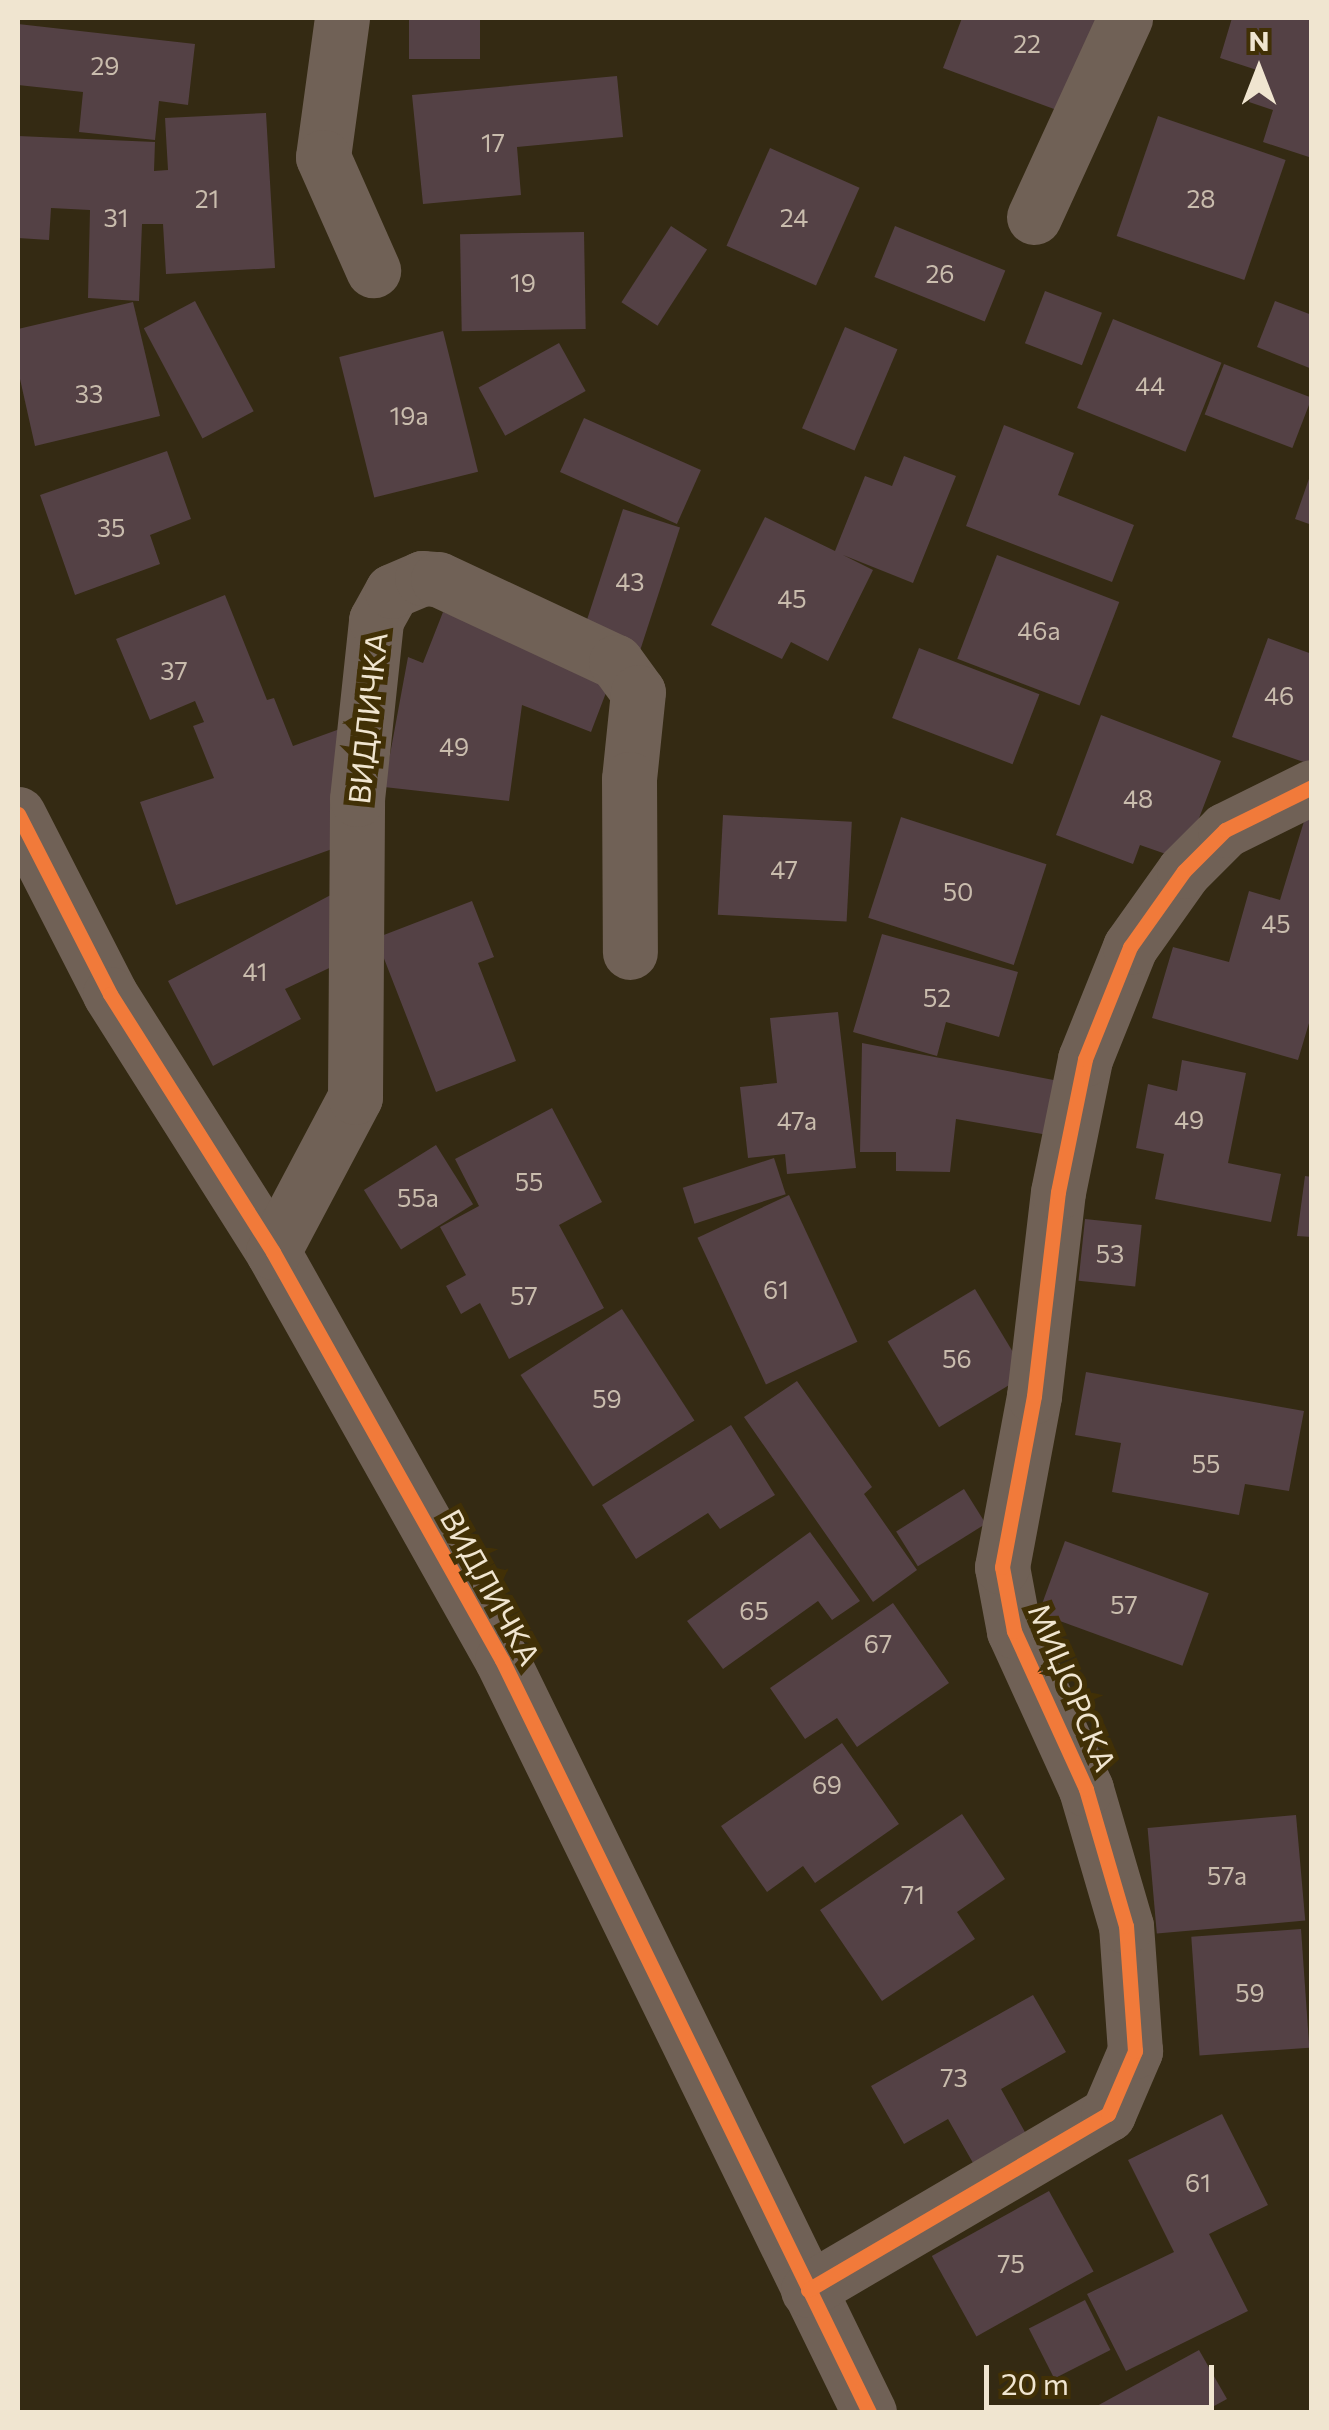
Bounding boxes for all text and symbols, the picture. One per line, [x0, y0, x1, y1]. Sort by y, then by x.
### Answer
north arrow [1209, 20, 1309, 120]
text: N [1249, 23, 1270, 57]
house number: 22 [1013, 28, 1041, 58]
house number: 29 [91, 50, 119, 80]
house number: 17 [481, 127, 505, 157]
house number: 21 [195, 183, 219, 213]
house number: 28 [1187, 183, 1215, 213]
house number: 31 [104, 202, 128, 232]
house number: 24 [780, 202, 808, 232]
house number: 26 [926, 258, 954, 288]
house number: 19 [510, 267, 536, 297]
house number: 44 [1135, 370, 1165, 400]
house number: 33 [75, 378, 103, 408]
house number: 19a [390, 400, 428, 430]
house number: 35 [97, 512, 125, 542]
house number: 43 [615, 566, 645, 596]
house number: 45 [777, 583, 807, 613]
house number: 46a [1017, 615, 1061, 645]
street label: ВИДЛИЧКА [340, 630, 394, 806]
house number: 37 [160, 655, 188, 685]
house number: 46 [1264, 680, 1294, 710]
house number: 49 [439, 731, 469, 761]
house number: 48 [1123, 783, 1153, 813]
house number: 47 [770, 854, 798, 884]
house number: 50 [943, 876, 973, 906]
house number: 45 [1261, 908, 1291, 938]
house number: 41 [243, 956, 267, 986]
house number: 52 [923, 982, 951, 1012]
house number: 49 [1174, 1104, 1204, 1134]
house number: 47a [777, 1105, 817, 1135]
house number: 55 [515, 1166, 543, 1196]
house number: 55a [397, 1182, 439, 1212]
house number: 53 [1096, 1238, 1124, 1268]
house number: 61 [763, 1274, 789, 1304]
house number: 57 [510, 1280, 538, 1310]
house number: 56 [942, 1343, 972, 1373]
house number: 59 [592, 1383, 622, 1413]
house number: 55 [1192, 1448, 1220, 1478]
street label: ВИДЛИЧКА [433, 1503, 549, 1671]
house number: 57 [1110, 1589, 1138, 1619]
house number: 65 [739, 1595, 769, 1625]
street label: МИЏОРСКА [1022, 1598, 1124, 1776]
house number: 67 [864, 1628, 892, 1658]
house number: 69 [812, 1769, 842, 1799]
house number: 57a [1207, 1860, 1247, 1890]
house number: 71 [901, 1879, 925, 1909]
house number: 59 [1235, 1977, 1265, 2007]
house number: 73 [940, 2062, 968, 2092]
house number: 61 [1185, 2167, 1211, 2197]
house number: 75 [997, 2248, 1025, 2278]
scale bar [989, 2345, 1219, 2407]
text: 20 m [1001, 2364, 1069, 2401]

